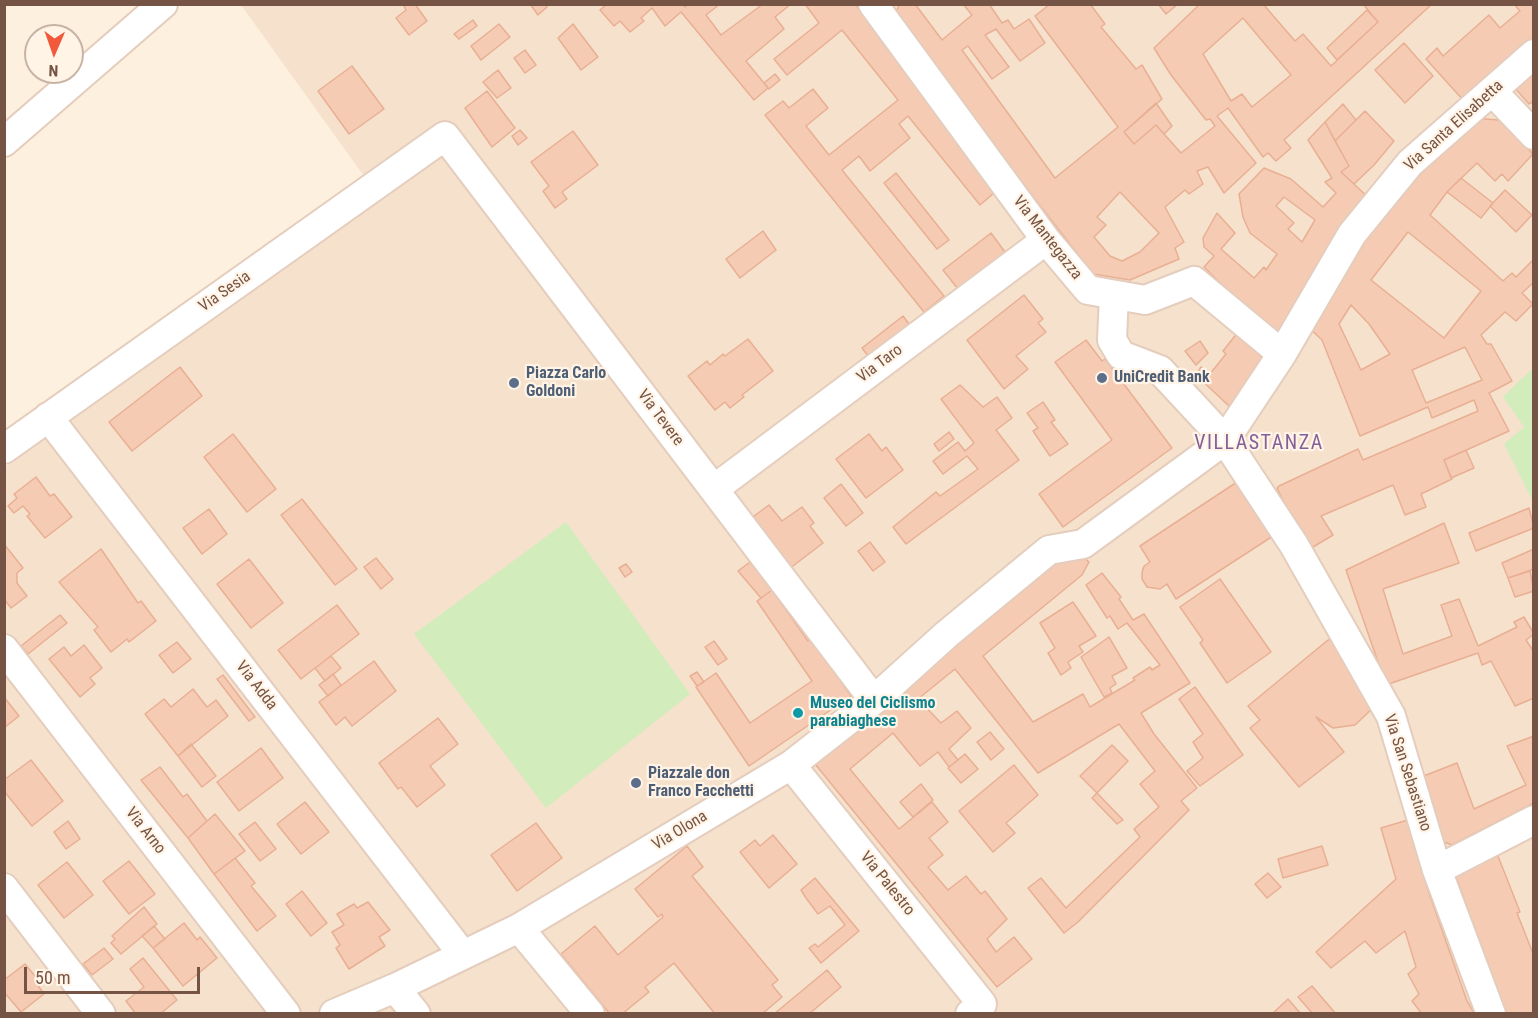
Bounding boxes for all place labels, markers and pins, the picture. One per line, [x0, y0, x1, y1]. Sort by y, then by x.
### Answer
place label: Piazza Carlo Goldoni [526, 364, 606, 402]
place label: UniCredit Bank [1114, 368, 1210, 388]
marker: UniCredit Bank [1095, 371, 1109, 385]
marker: Piazza Carlo Goldoni [507, 376, 521, 390]
place label: Museo del Ciclismo parabiaghese [810, 694, 936, 732]
marker: Museo del Ciclismo parabiaghese [791, 706, 805, 720]
place label: Piazzale don Franco Facchetti [648, 764, 754, 802]
marker: Piazzale don Franco Facchetti [629, 776, 643, 790]

